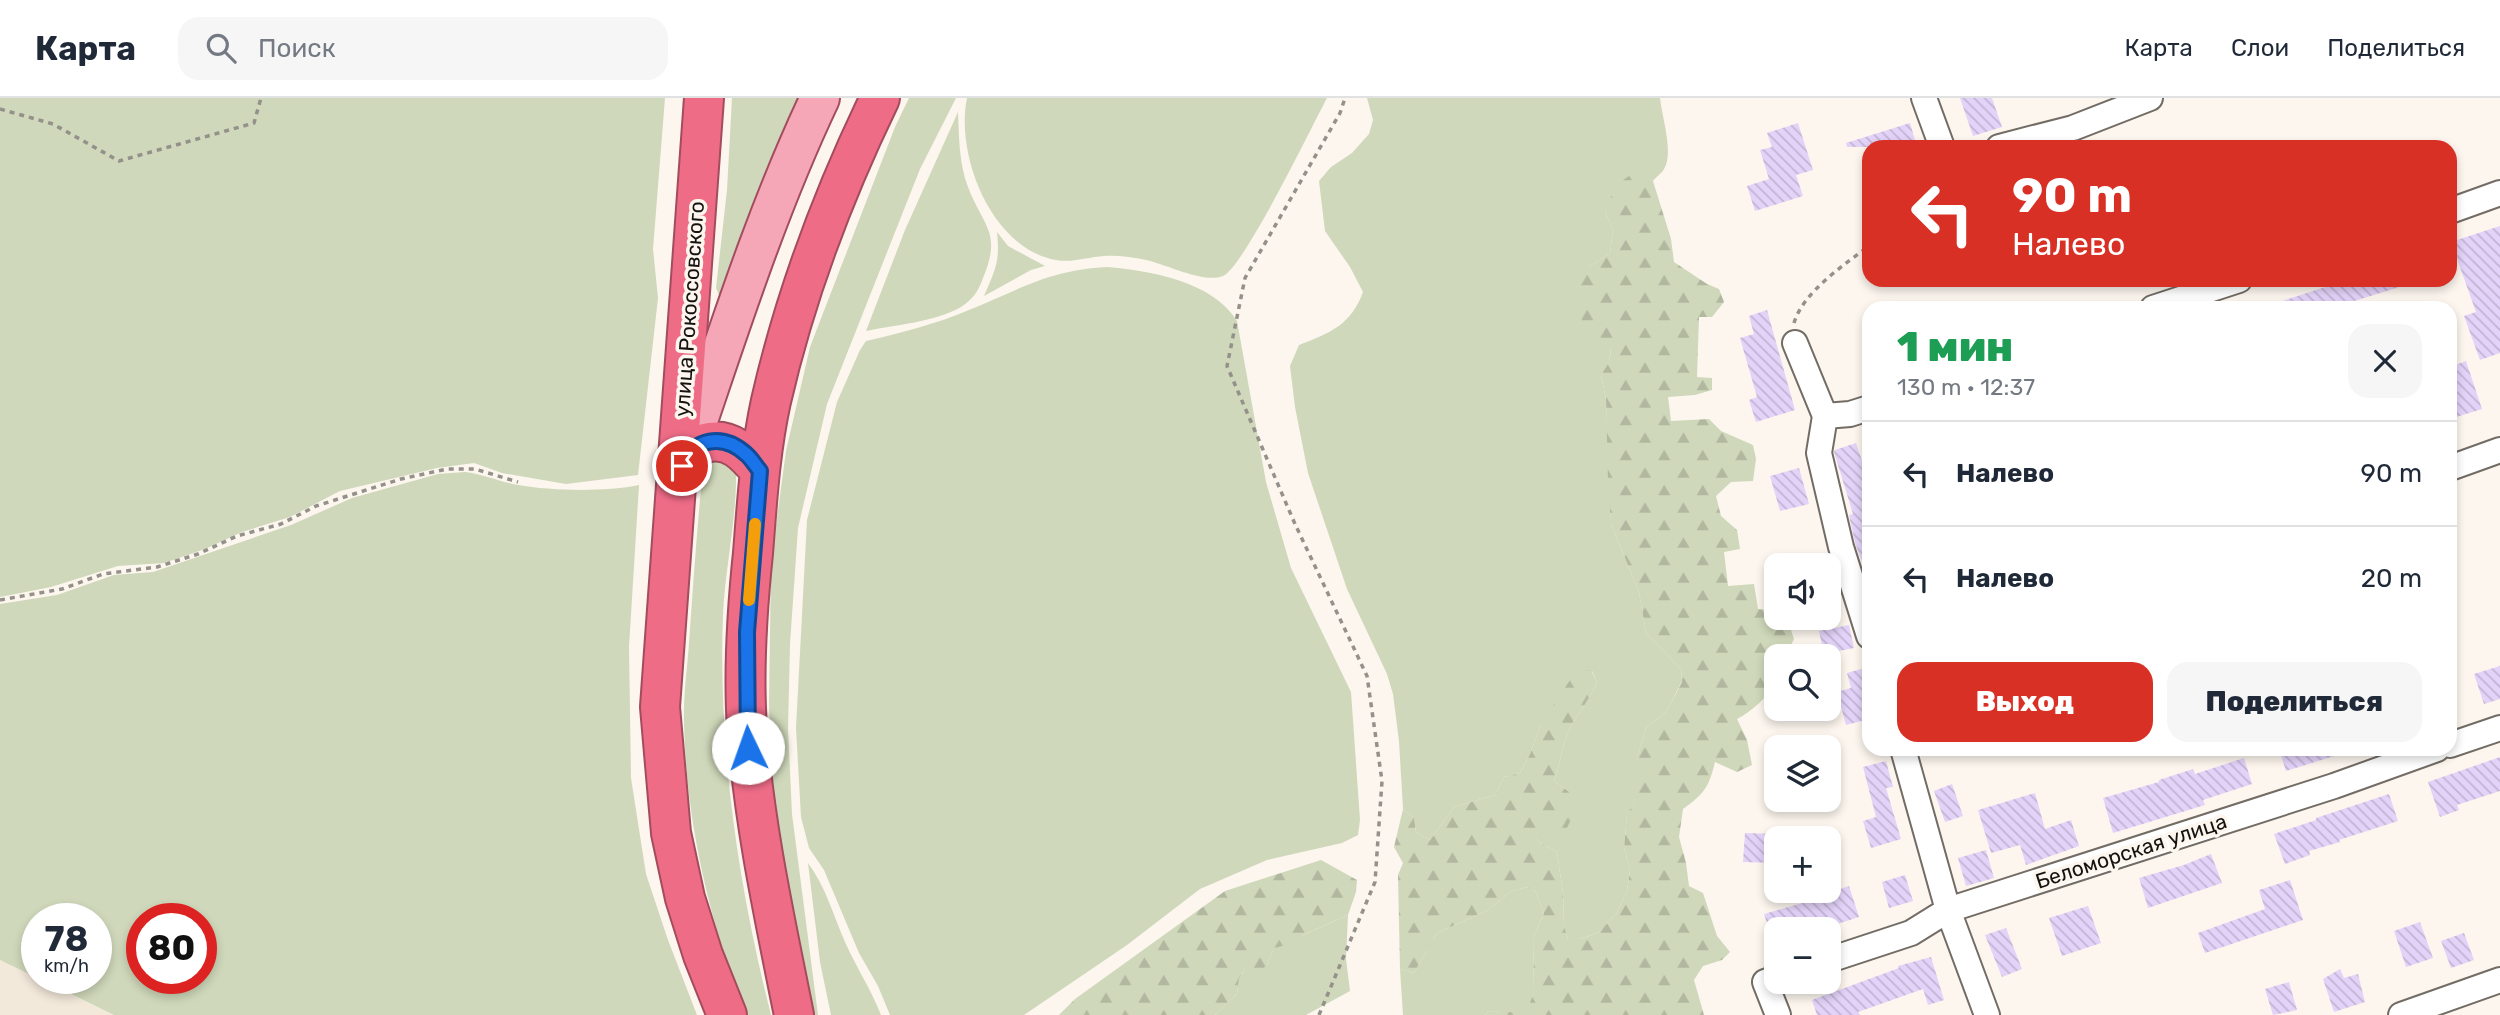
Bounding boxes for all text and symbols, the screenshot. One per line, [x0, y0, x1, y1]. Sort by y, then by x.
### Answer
search box [178, 17, 668, 80]
text: Карта [35, 29, 136, 68]
icon: search [202, 29, 240, 67]
text: Поиск [258, 33, 336, 64]
text: Карта [2124, 34, 2193, 62]
text: Слои [2231, 34, 2289, 62]
text: Поделиться [2327, 34, 2465, 62]
text: 90 m [2012, 166, 2132, 224]
icon: left [1897, 168, 1988, 259]
street label: улица Рокоссовского [669, 200, 709, 418]
text: Налево [2012, 225, 2125, 263]
text: 1 мин [1897, 322, 2013, 372]
button: close [2348, 324, 2422, 398]
text: 130 m · 12:37 [1897, 373, 2035, 401]
pin [652, 436, 712, 496]
icon: arrive [663, 447, 701, 485]
icon: left [1897, 455, 1935, 493]
text: Налево [1956, 458, 2054, 489]
text: 90 m [2361, 458, 2422, 489]
map controls [1764, 553, 1841, 994]
button: sound [1764, 553, 1841, 630]
icon: left [1897, 560, 1935, 598]
text: Налево [1956, 563, 2054, 594]
text: 20 m [2361, 563, 2422, 594]
button: search [1764, 644, 1841, 721]
button: Выход [1897, 662, 2153, 742]
button: Поделиться [2167, 662, 2422, 742]
position arrow [711, 711, 785, 785]
button: layers [1764, 735, 1841, 812]
street label: Беломорская улица [2032, 808, 2230, 894]
button: + [1764, 826, 1841, 903]
speed limit sign: 80 [126, 903, 217, 994]
button: − [1764, 917, 1841, 994]
text: 78 [45, 918, 88, 960]
text: km/h [44, 955, 89, 977]

